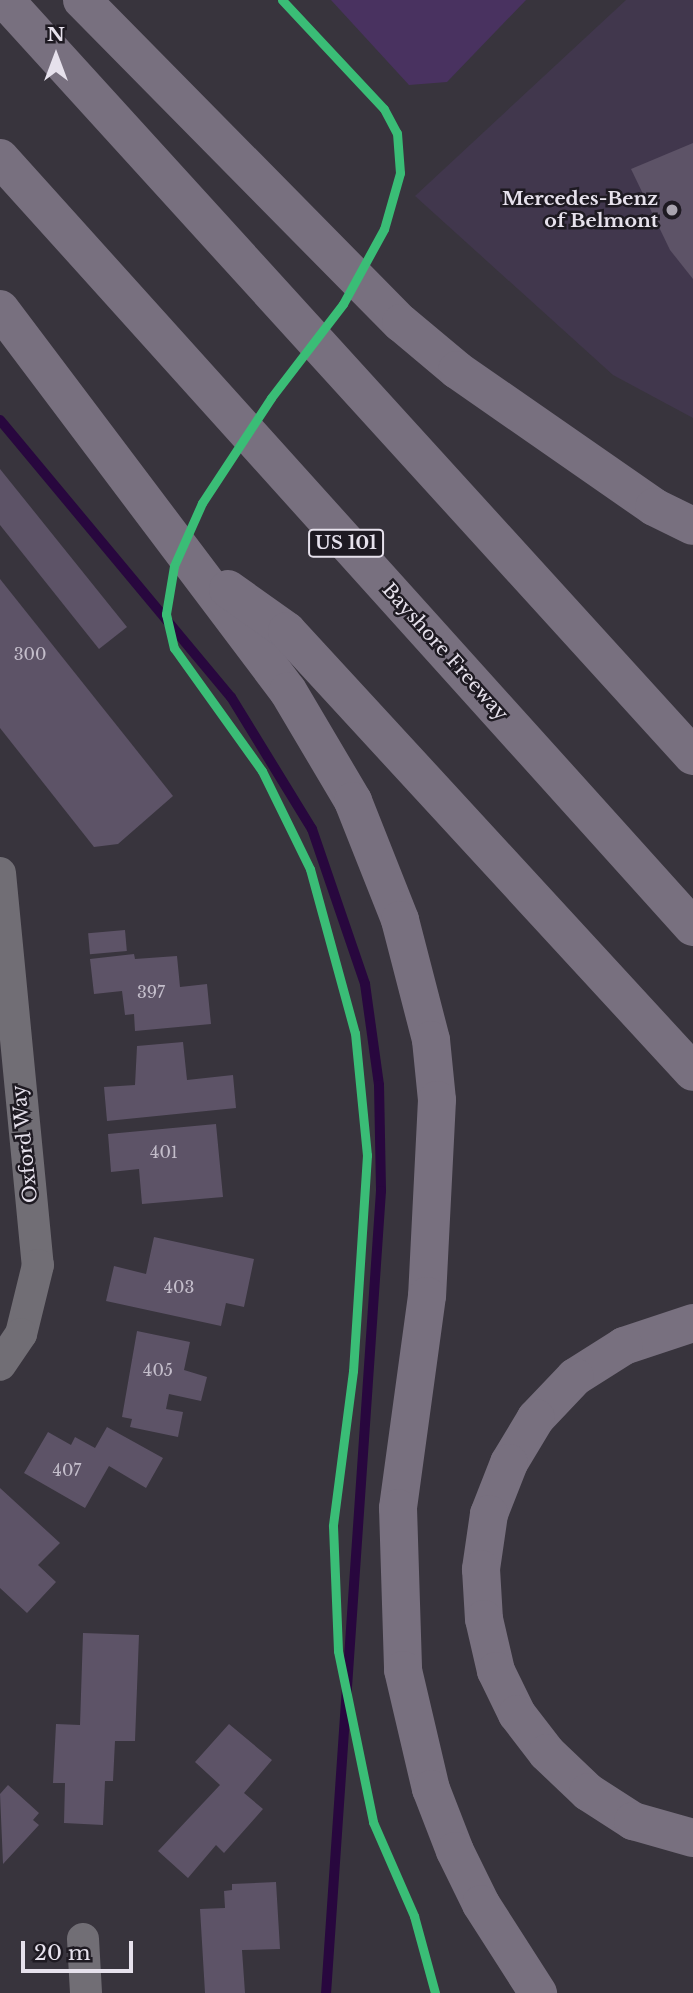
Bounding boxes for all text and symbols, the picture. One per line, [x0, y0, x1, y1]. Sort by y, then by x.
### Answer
north arrow [21, 21, 91, 91]
text: N [47, 23, 65, 46]
place label: Mercedes-Benz of Belmont [502, 188, 658, 232]
marker: Mercedes-Benz of Belmont [664, 202, 680, 218]
road number: US 101 [308, 528, 384, 558]
street label: Bayshore Freeway [377, 579, 513, 725]
house number: 300 [14, 644, 46, 664]
house number: 397 [137, 982, 165, 1002]
street label: Oxford Way [7, 1084, 43, 1204]
house number: 401 [150, 1142, 178, 1162]
house number: 403 [164, 1277, 194, 1297]
house number: 405 [143, 1360, 173, 1380]
house number: 407 [53, 1460, 81, 1480]
scale bar [24, 1926, 136, 1970]
text: 20 m [34, 1940, 91, 1966]

